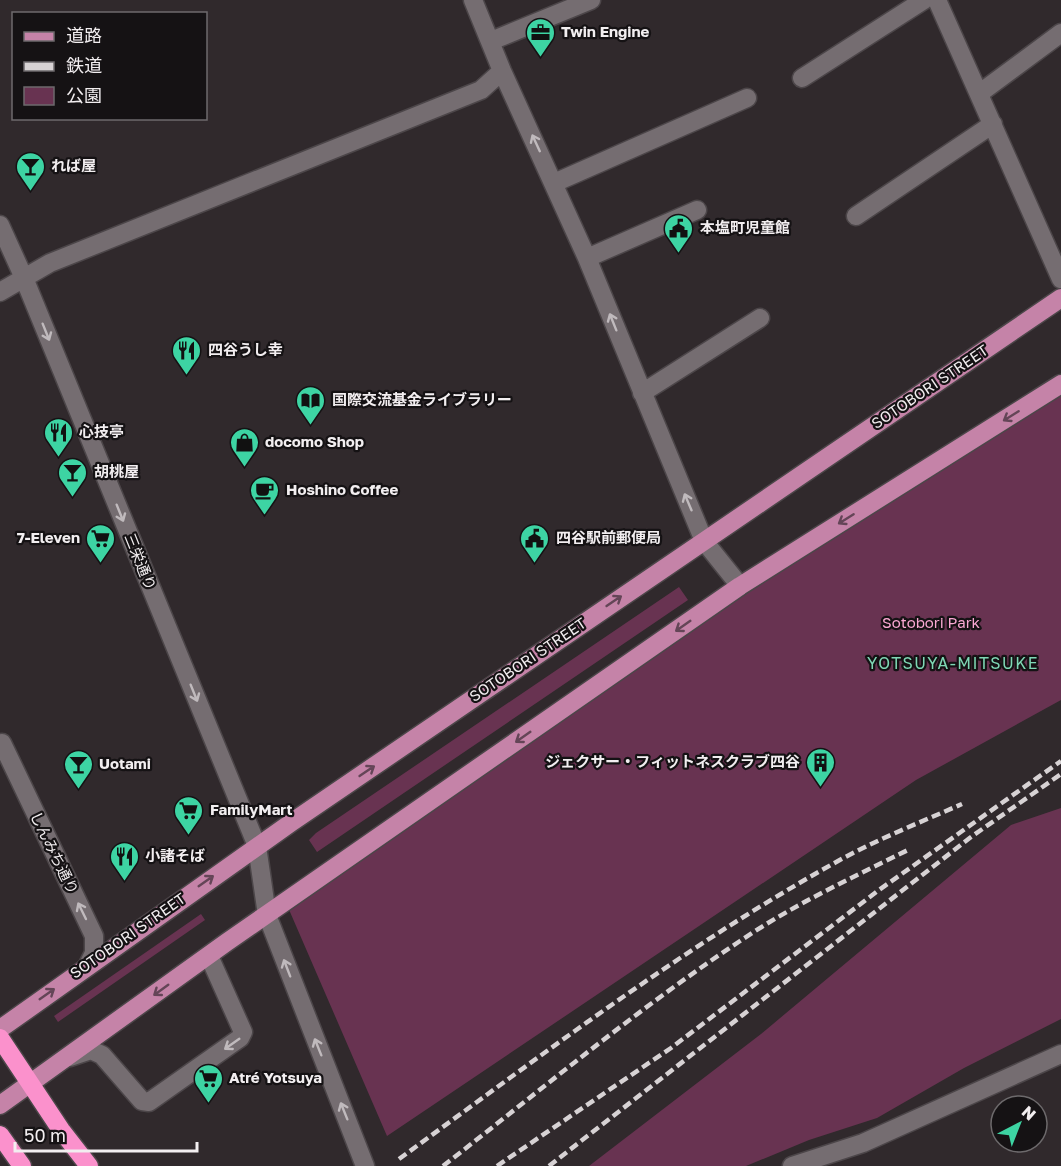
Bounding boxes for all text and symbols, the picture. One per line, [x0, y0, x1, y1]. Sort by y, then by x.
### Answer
legend [12, 12, 207, 120]
office icon: Twin Engine [524, 16, 556, 58]
place label: Twin Engine [561, 22, 650, 40]
text: 道路 [66, 24, 102, 46]
text: 鉄道 [66, 54, 102, 76]
text: 公園 [66, 84, 102, 106]
one-way arrow [530, 134, 541, 152]
bar icon: れば屋 [14, 150, 46, 192]
place label: れば屋 [51, 156, 96, 174]
public building icon: 本塩町児童館 [663, 212, 695, 254]
place label: 本塩町児童館 [700, 218, 790, 236]
one-way arrow [607, 313, 618, 331]
one-way arrow [41, 322, 52, 341]
restaurant icon: 四谷うし幸 [171, 334, 203, 376]
place label: 四谷うし幸 [208, 340, 283, 358]
street label: SOTOBORI STREET [868, 340, 991, 432]
library icon: 国際交流基金ライブラリー [295, 384, 327, 426]
place label: 国際交流基金ライブラリー [332, 390, 512, 408]
one-way arrow [1003, 409, 1020, 422]
restaurant icon: 心技亭 [42, 416, 74, 458]
place label: 心技亭 [79, 422, 124, 440]
shop icon: docomo Shop [228, 426, 260, 468]
place label: docomo Shop [265, 432, 364, 450]
bar icon: 胡桃屋 [57, 456, 89, 498]
place label: 胡桃屋 [94, 462, 139, 480]
cafe icon: Hoshino Coffee [249, 474, 281, 516]
place label: Hoshino Coffee [286, 480, 398, 498]
one-way arrow [682, 493, 693, 511]
one-way arrow [115, 503, 126, 521]
one-way arrow [838, 513, 855, 526]
supermarket icon: 7-Eleven [85, 522, 117, 564]
public building icon: 四谷駅前郵便局 [519, 522, 551, 564]
place label: 7-Eleven [17, 528, 80, 546]
place label: 四谷駅前郵便局 [556, 528, 661, 546]
street label: 三栄通り [121, 530, 161, 593]
one-way arrow [606, 595, 623, 608]
street label: SOTOBORI STREET [466, 613, 589, 705]
park label: Sotobori Park [882, 613, 980, 631]
one-way arrow [675, 620, 692, 632]
district label: YOTSUYA-MITSUKE [867, 653, 1039, 673]
one-way arrow [189, 683, 200, 702]
one-way arrow [515, 731, 532, 743]
building icon: ジェクサー・フィットネスクラブ四谷 [805, 746, 837, 788]
bar icon: Uotami [62, 748, 94, 790]
place label: ジェクサー・フィットネスクラブ四谷 [545, 752, 800, 770]
place label: Uotami [99, 754, 151, 772]
one-way arrow [358, 765, 374, 777]
supermarket icon: FamilyMart [173, 794, 205, 836]
place label: FamilyMart [210, 800, 292, 818]
street label: しんみち通り [27, 808, 83, 897]
restaurant icon: 小諸そば [108, 840, 140, 882]
place label: 小諸そば [145, 846, 205, 864]
one-way arrow [198, 875, 214, 887]
street label: SOTOBORI STREET [66, 889, 189, 982]
one-way arrow [76, 902, 88, 920]
one-way arrow [281, 959, 292, 978]
one-way arrow [154, 984, 170, 997]
one-way arrow [38, 988, 55, 1000]
one-way arrow [224, 1038, 240, 1050]
one-way arrow [312, 1038, 323, 1056]
supermarket icon: Atré Yotsuya [192, 1062, 224, 1104]
place label: Atré Yotsuya [229, 1068, 322, 1086]
north arrow [989, 1094, 1049, 1154]
text: N [1018, 1101, 1040, 1124]
one-way arrow [337, 1102, 348, 1121]
scale bar [15, 1115, 196, 1153]
text: 50 m [24, 1124, 66, 1146]

